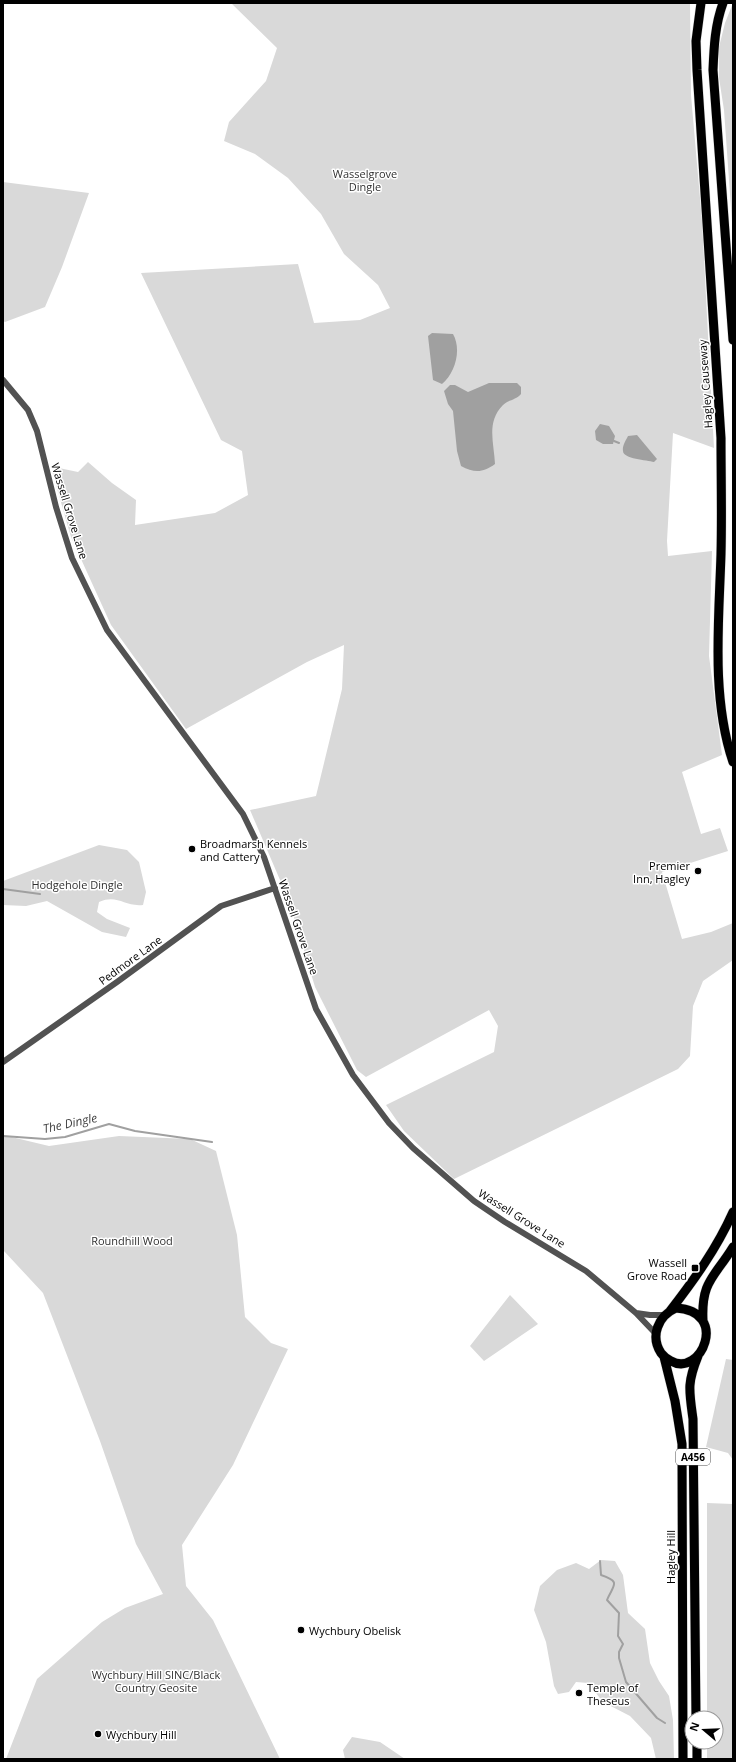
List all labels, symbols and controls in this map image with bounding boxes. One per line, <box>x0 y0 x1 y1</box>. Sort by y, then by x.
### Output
park label: Wasselgrove Dingle <box>333 166 397 194</box>
street label: Hagley Causeway <box>694 339 716 429</box>
street label: Wassell Grove Lane <box>48 461 92 561</box>
place label: Broadmarsh Kennels and Cattery <box>200 836 307 864</box>
marker: Broadmarsh Kennels and Cattery <box>187 844 197 854</box>
place label: Premier Inn, Hagley <box>633 858 690 886</box>
marker: Premier Inn, Hagley <box>693 866 703 876</box>
park label: Hodgehole Dingle <box>31 877 123 892</box>
street label: Wassell Grove Lane <box>276 877 322 977</box>
street label: Pedmore Lane <box>95 932 165 988</box>
water label: The Dingle <box>41 1109 99 1137</box>
street label: Wassell Grove Lane <box>476 1185 568 1251</box>
park label: Roundhill Wood <box>91 1233 173 1248</box>
place label: Wassell Grove Road <box>627 1255 687 1283</box>
marker: Wassell Grove Road <box>690 1263 700 1273</box>
road number: A456 <box>676 1449 710 1465</box>
street label: Hagley Hill <box>663 1530 678 1584</box>
place label: Wychbury Obelisk <box>309 1623 401 1638</box>
marker: Wychbury Obelisk <box>296 1625 306 1635</box>
park label: Wychbury Hill SINC/Black Country Geosite <box>92 1667 221 1695</box>
place label: Temple of Theseus <box>587 1680 640 1708</box>
marker: Temple of Theseus <box>574 1688 584 1698</box>
north arrow <box>684 1710 724 1750</box>
text: N <box>686 1720 703 1733</box>
place label: Wychbury Hill <box>106 1727 176 1742</box>
marker: Wychbury Hill <box>93 1729 103 1739</box>

